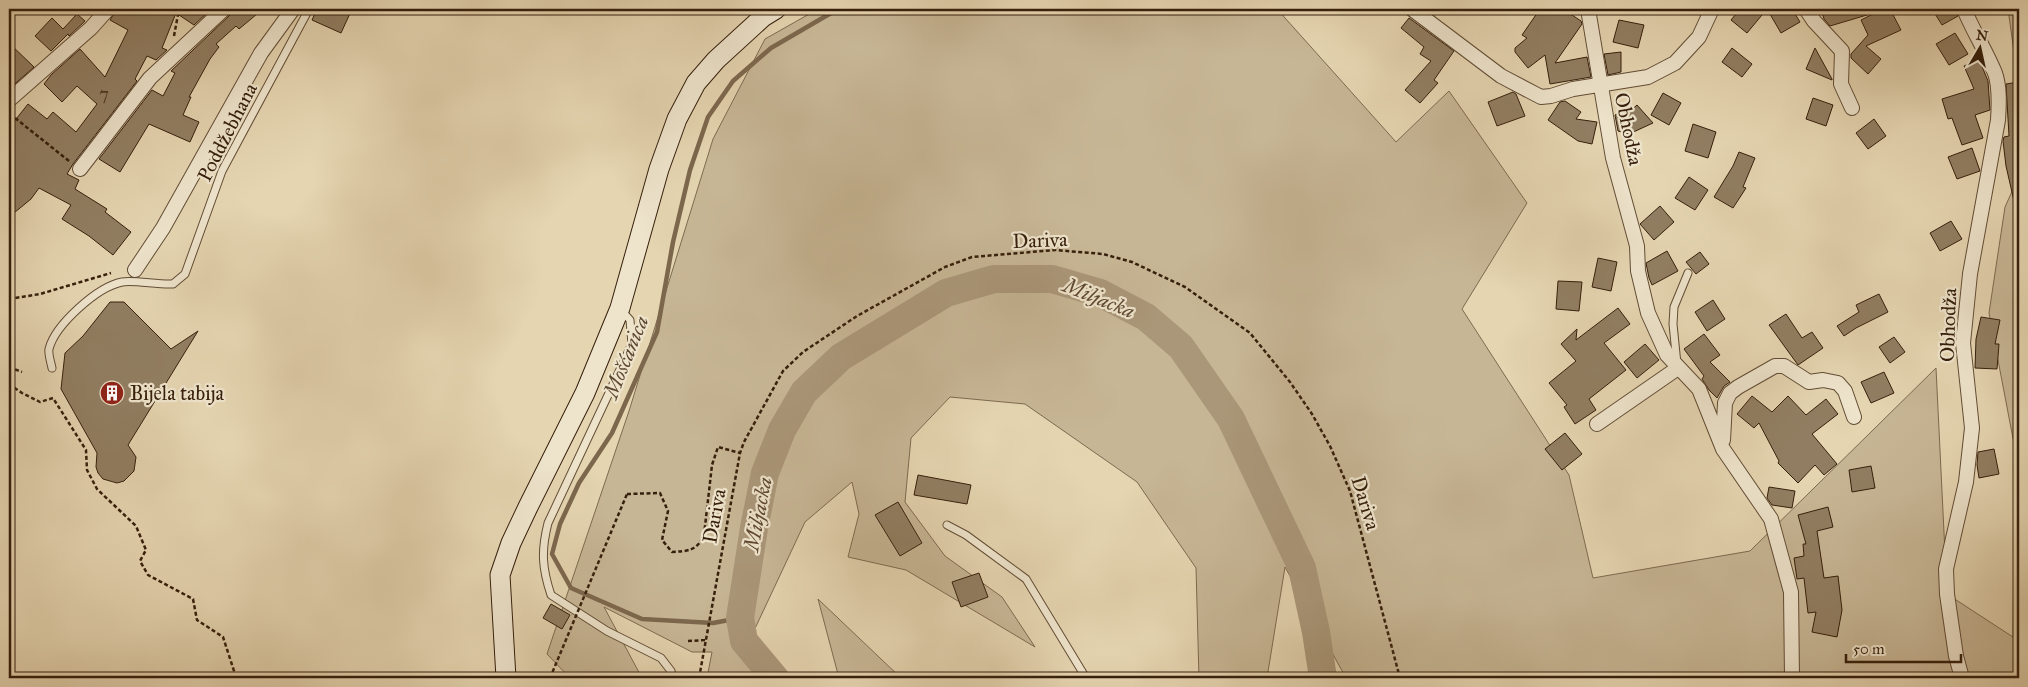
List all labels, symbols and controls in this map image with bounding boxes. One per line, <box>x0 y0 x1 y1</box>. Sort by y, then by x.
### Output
north arrow <box>1956 22 2006 72</box>
text: N <box>1975 26 1989 45</box>
street label: Poddžebhana <box>192 78 262 185</box>
house number: 7 <box>99 83 109 105</box>
street label: Obhodža <box>1610 90 1649 168</box>
street label: Dariva <box>1012 227 1068 253</box>
water label: Miljacka <box>1058 271 1139 324</box>
street label: Obhodža <box>1935 287 1961 362</box>
water label: Mošćanica <box>597 312 654 404</box>
building icon: Bijela tabija <box>99 380 125 406</box>
place label: Bijela tabija <box>130 381 225 405</box>
street label: Dariva <box>1346 473 1386 533</box>
water label: Miljacka <box>738 475 778 555</box>
street label: Dariva <box>697 486 731 545</box>
scale bar <box>1846 632 1960 664</box>
text: 50 m <box>1853 640 1885 658</box>

